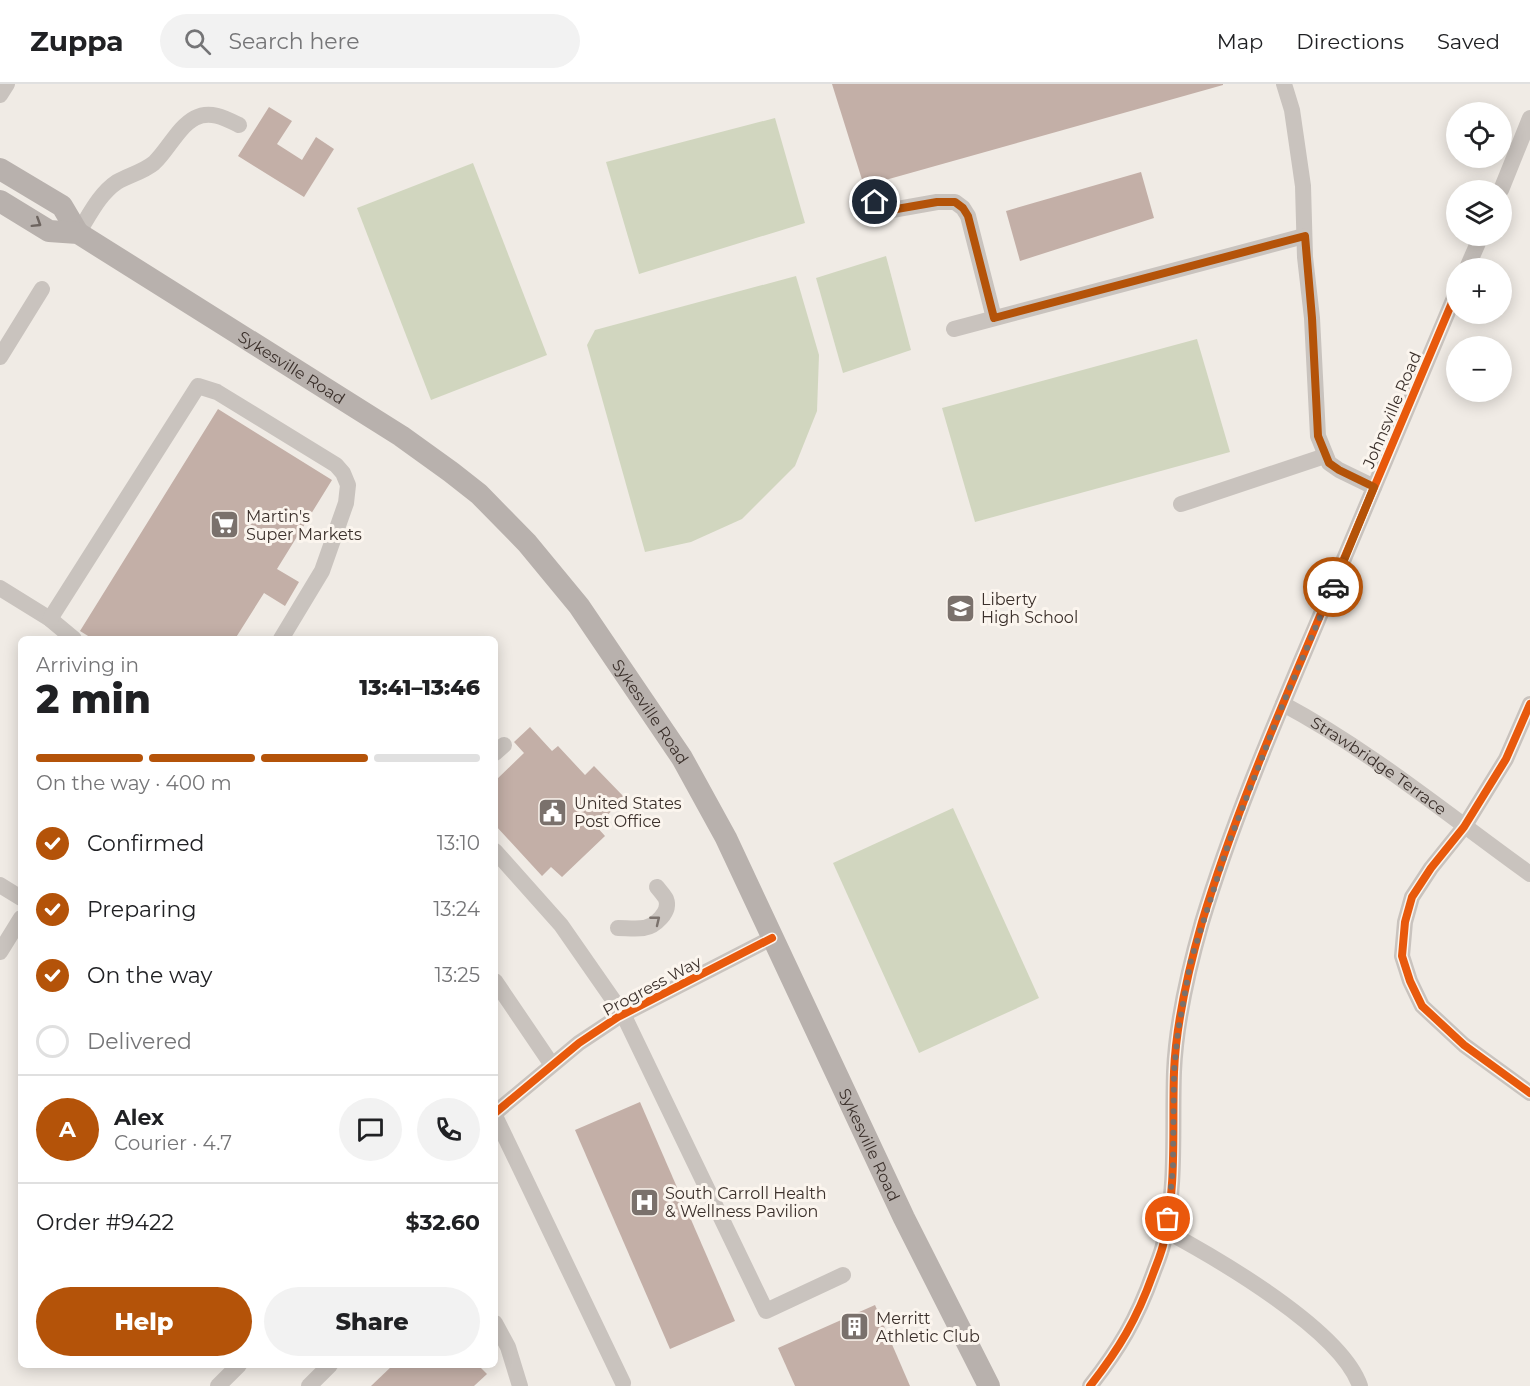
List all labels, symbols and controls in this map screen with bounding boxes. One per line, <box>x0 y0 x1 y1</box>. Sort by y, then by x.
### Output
search box <box>160 14 580 68</box>
text: Zuppa <box>30 24 124 58</box>
icon: search <box>181 25 214 58</box>
text: Search here <box>229 28 359 55</box>
text: Map <box>1217 29 1263 54</box>
text: Directions <box>1296 29 1404 54</box>
text: Saved <box>1437 29 1500 54</box>
map controls <box>1446 102 1512 402</box>
button: locate <box>1446 102 1512 168</box>
pin <box>849 176 900 227</box>
button: layers <box>1446 180 1512 246</box>
icon: home <box>858 185 891 218</box>
one-way arrow <box>31 216 41 228</box>
button: + <box>1446 258 1512 324</box>
street label: Sykesville Road <box>235 327 349 408</box>
button: − <box>1446 336 1512 402</box>
street label: Johnsville Road <box>1359 349 1425 472</box>
place label: Martin's Super Markets <box>246 507 362 544</box>
supermarket icon: Martin's Super Markets <box>209 509 241 541</box>
courier <box>1303 557 1363 617</box>
icon: car <box>1317 571 1350 604</box>
place label: Liberty High School <box>981 590 1078 627</box>
school or university icon: Liberty High School <box>944 592 976 624</box>
text: Arriving in <box>36 653 139 677</box>
street label: Sykesville Road <box>608 656 693 768</box>
text: 13:41–13:46 <box>359 674 480 701</box>
text: 2 min <box>36 675 151 723</box>
street label: Strawbridge Terrace <box>1307 712 1451 819</box>
text: On the way · 400 m <box>36 771 232 795</box>
place label: United States Post Office <box>574 794 682 831</box>
public building icon: United States Post Office <box>537 796 569 828</box>
icon: check <box>36 827 69 860</box>
text: Confirmed <box>87 830 204 857</box>
text: 13:10 <box>437 831 480 855</box>
icon: check <box>36 893 69 926</box>
text: Preparing <box>87 896 196 923</box>
text: 13:24 <box>433 897 480 921</box>
one-way arrow <box>649 916 660 927</box>
street label: Progress Way <box>600 952 705 1020</box>
icon: check <box>36 959 69 992</box>
text: On the way <box>87 962 212 989</box>
text: 13:25 <box>435 963 480 987</box>
text: Delivered <box>87 1028 192 1055</box>
street label: Sykesville Road <box>835 1085 904 1204</box>
button: chat <box>339 1098 402 1161</box>
button: phone <box>417 1098 480 1161</box>
text: Alex <box>114 1104 164 1131</box>
text: A <box>59 1116 76 1143</box>
text: Courier · 4.7 <box>114 1131 232 1155</box>
place label: South Carroll Health & Wellness Pavilion <box>665 1184 826 1221</box>
hospital icon: South Carroll Health & Wellness Pavilion <box>628 1186 660 1218</box>
pin <box>1142 1193 1193 1244</box>
icon: bag <box>1151 1202 1184 1235</box>
text: Order #9422 <box>36 1209 174 1236</box>
text: $32.60 <box>406 1209 480 1236</box>
button: Help <box>36 1287 252 1356</box>
button: Share <box>264 1287 480 1356</box>
place label: Merritt Athletic Club <box>876 1309 980 1346</box>
building icon: Merritt Athletic Club <box>839 1311 871 1343</box>

